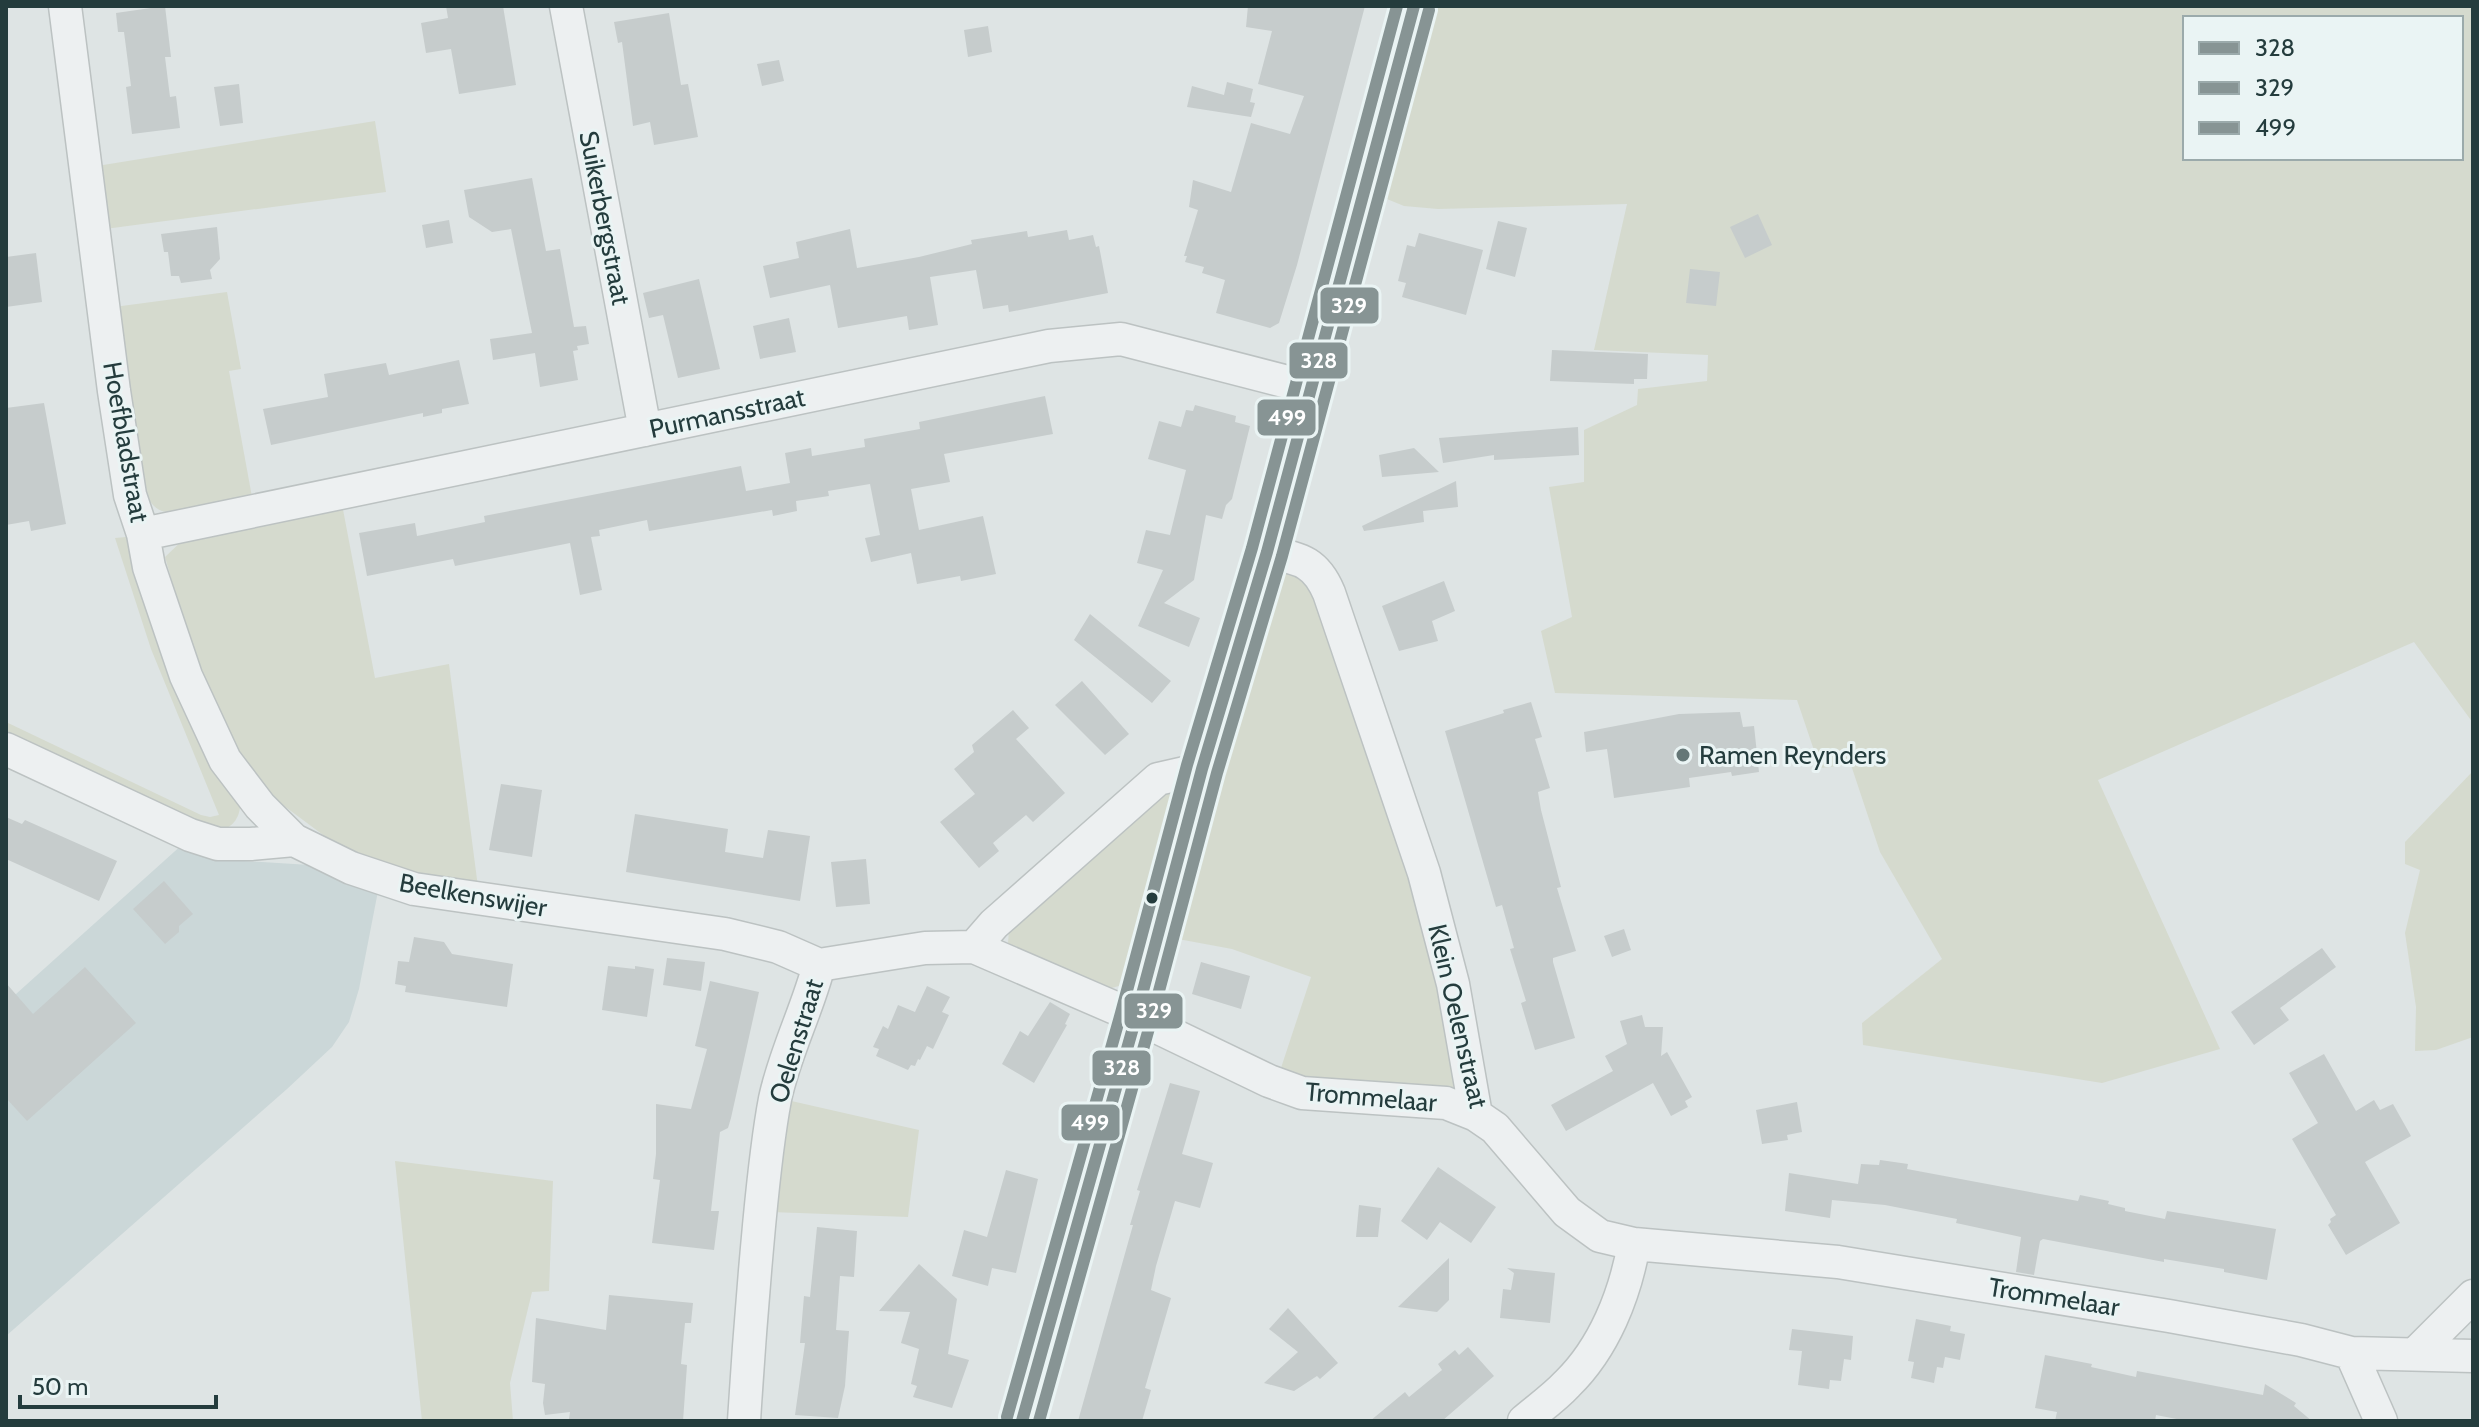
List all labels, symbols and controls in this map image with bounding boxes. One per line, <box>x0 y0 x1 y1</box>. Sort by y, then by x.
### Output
legend <box>2183 16 2463 160</box>
text: 328 <box>2255 33 2295 62</box>
text: 329 <box>2255 73 2294 102</box>
text: 499 <box>2255 113 2296 142</box>
street label: Suikerbergstraat <box>572 128 638 308</box>
line badge: 329 <box>1319 286 1380 325</box>
text: 329 <box>1331 292 1367 319</box>
line badge: 328 <box>1288 341 1349 380</box>
text: 328 <box>1301 347 1337 374</box>
street label: Hoefbladstraat <box>96 359 156 525</box>
street label: Purmansstraat <box>646 381 808 445</box>
line badge: 499 <box>1256 398 1317 437</box>
text: 499 <box>1268 404 1306 431</box>
place label: Ramen Reynders <box>1699 739 1887 771</box>
marker: Ramen Reynders <box>1674 746 1692 764</box>
street label: Beelkenswijer <box>397 866 550 924</box>
unlabelled marker <box>1144 890 1160 906</box>
street label: Klein Oelenstraat <box>1421 921 1495 1111</box>
street label: Oelenstraat <box>762 975 830 1107</box>
line badge: 329 <box>1123 992 1184 1030</box>
text: 329 <box>1136 997 1172 1024</box>
line badge: 328 <box>1091 1049 1152 1087</box>
text: 328 <box>1104 1054 1140 1081</box>
street label: Trommelaar <box>1304 1075 1439 1119</box>
line badge: 499 <box>1060 1103 1121 1142</box>
text: 499 <box>1071 1109 1109 1136</box>
street label: Trommelaar <box>1986 1271 2122 1323</box>
scale bar <box>20 1359 216 1409</box>
text: 50 m <box>32 1372 88 1401</box>

